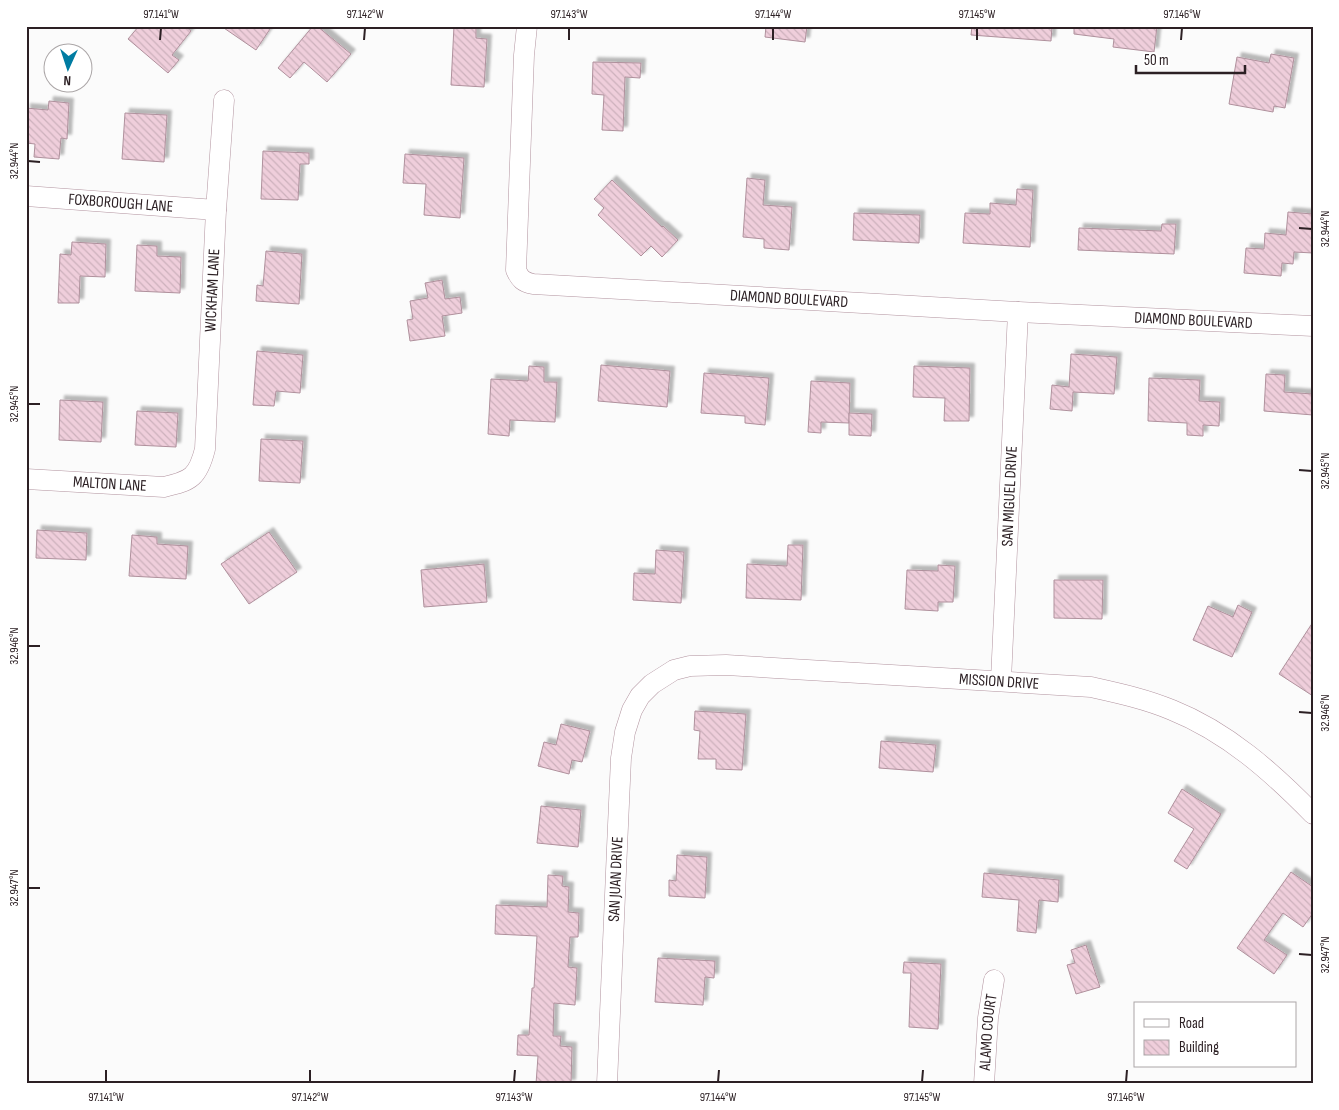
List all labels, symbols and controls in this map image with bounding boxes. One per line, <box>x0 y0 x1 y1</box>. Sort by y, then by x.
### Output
text: 97.141°W <box>143 7 179 22</box>
text: 97.142°W <box>346 7 384 22</box>
text: 97.143°W <box>550 7 588 22</box>
text: 97.144°W <box>755 7 792 22</box>
text: 97.145°W <box>959 7 996 22</box>
text: 97.146°W <box>1163 7 1201 22</box>
north arrow <box>42 42 92 92</box>
scale bar <box>1136 42 1245 74</box>
text: 50 m <box>1144 51 1169 70</box>
text: N <box>63 72 72 89</box>
text: 32.944°N <box>7 143 22 179</box>
street label: FOXBOROUGH LANE <box>68 190 174 216</box>
text: 32.944°N <box>1318 211 1333 247</box>
street label: WICKHAM LANE <box>201 248 224 332</box>
street label: DIAMOND BOULEVARD <box>729 286 849 312</box>
street label: DIAMOND BOULEVARD <box>1134 308 1253 333</box>
text: 32.945°N <box>7 386 22 422</box>
street label: SAN MIGUEL DRIVE <box>998 446 1021 547</box>
text: 32.945°N <box>1318 453 1333 489</box>
street label: MALTON LANE <box>72 472 147 495</box>
text: 32.946°N <box>7 627 22 665</box>
street label: MISSION DRIVE <box>958 670 1040 693</box>
text: 32.946°N <box>1318 694 1333 732</box>
street label: SAN JUAN DRIVE <box>604 836 627 922</box>
text: 32.947°N <box>7 869 22 907</box>
text: 32.947°N <box>1318 936 1333 974</box>
street label: ALAMO COURT <box>975 992 1001 1072</box>
legend <box>1134 1002 1296 1068</box>
text: Road <box>1179 1014 1204 1033</box>
text: Building <box>1179 1038 1219 1057</box>
text: 97.141°W <box>88 1090 124 1105</box>
text: 97.142°W <box>291 1090 329 1105</box>
text: 97.143°W <box>495 1090 533 1105</box>
text: 97.144°W <box>700 1090 737 1105</box>
text: 97.145°W <box>904 1090 941 1105</box>
text: 97.146°W <box>1107 1090 1145 1105</box>

